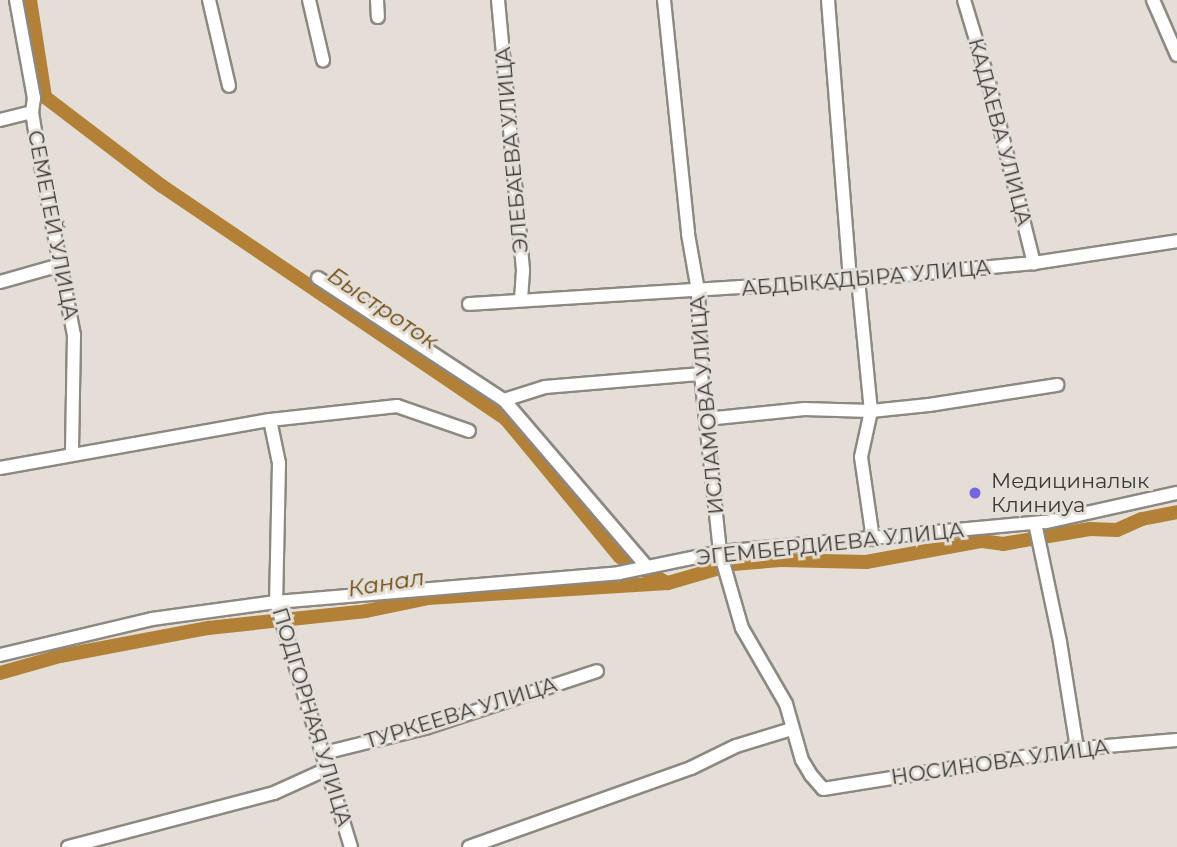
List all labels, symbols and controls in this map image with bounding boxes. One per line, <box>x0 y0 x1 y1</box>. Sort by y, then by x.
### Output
street label: КАДАЕВА УЛИЦА <box>963 35 1037 229</box>
street label: ЭЛЕБАЕВА УЛИЦА <box>490 46 534 254</box>
street label: СЕМЕТЕЙ УЛИЦА <box>22 128 84 322</box>
street label: АБДЫКАДЫРА УЛИЦА <box>740 255 992 301</box>
water label: Быстроток <box>323 261 443 355</box>
street label: ИСЛАМОВА УЛИЦА <box>685 295 729 515</box>
place label: Медициналык Клиниуа <box>991 468 1149 518</box>
marker: Медициналык Клиниуа <box>965 483 985 503</box>
street label: ЭГЕМБЕРДИЕВА УЛИЦА <box>695 517 965 571</box>
water label: Канал <box>346 563 426 603</box>
street label: ПОДГОРНАЯ УЛИЦА <box>267 604 357 830</box>
street label: ТУРКЕЕВА УЛИЦА <box>362 672 560 754</box>
street label: НОСИНОВА УЛИЦА <box>889 734 1111 790</box>

